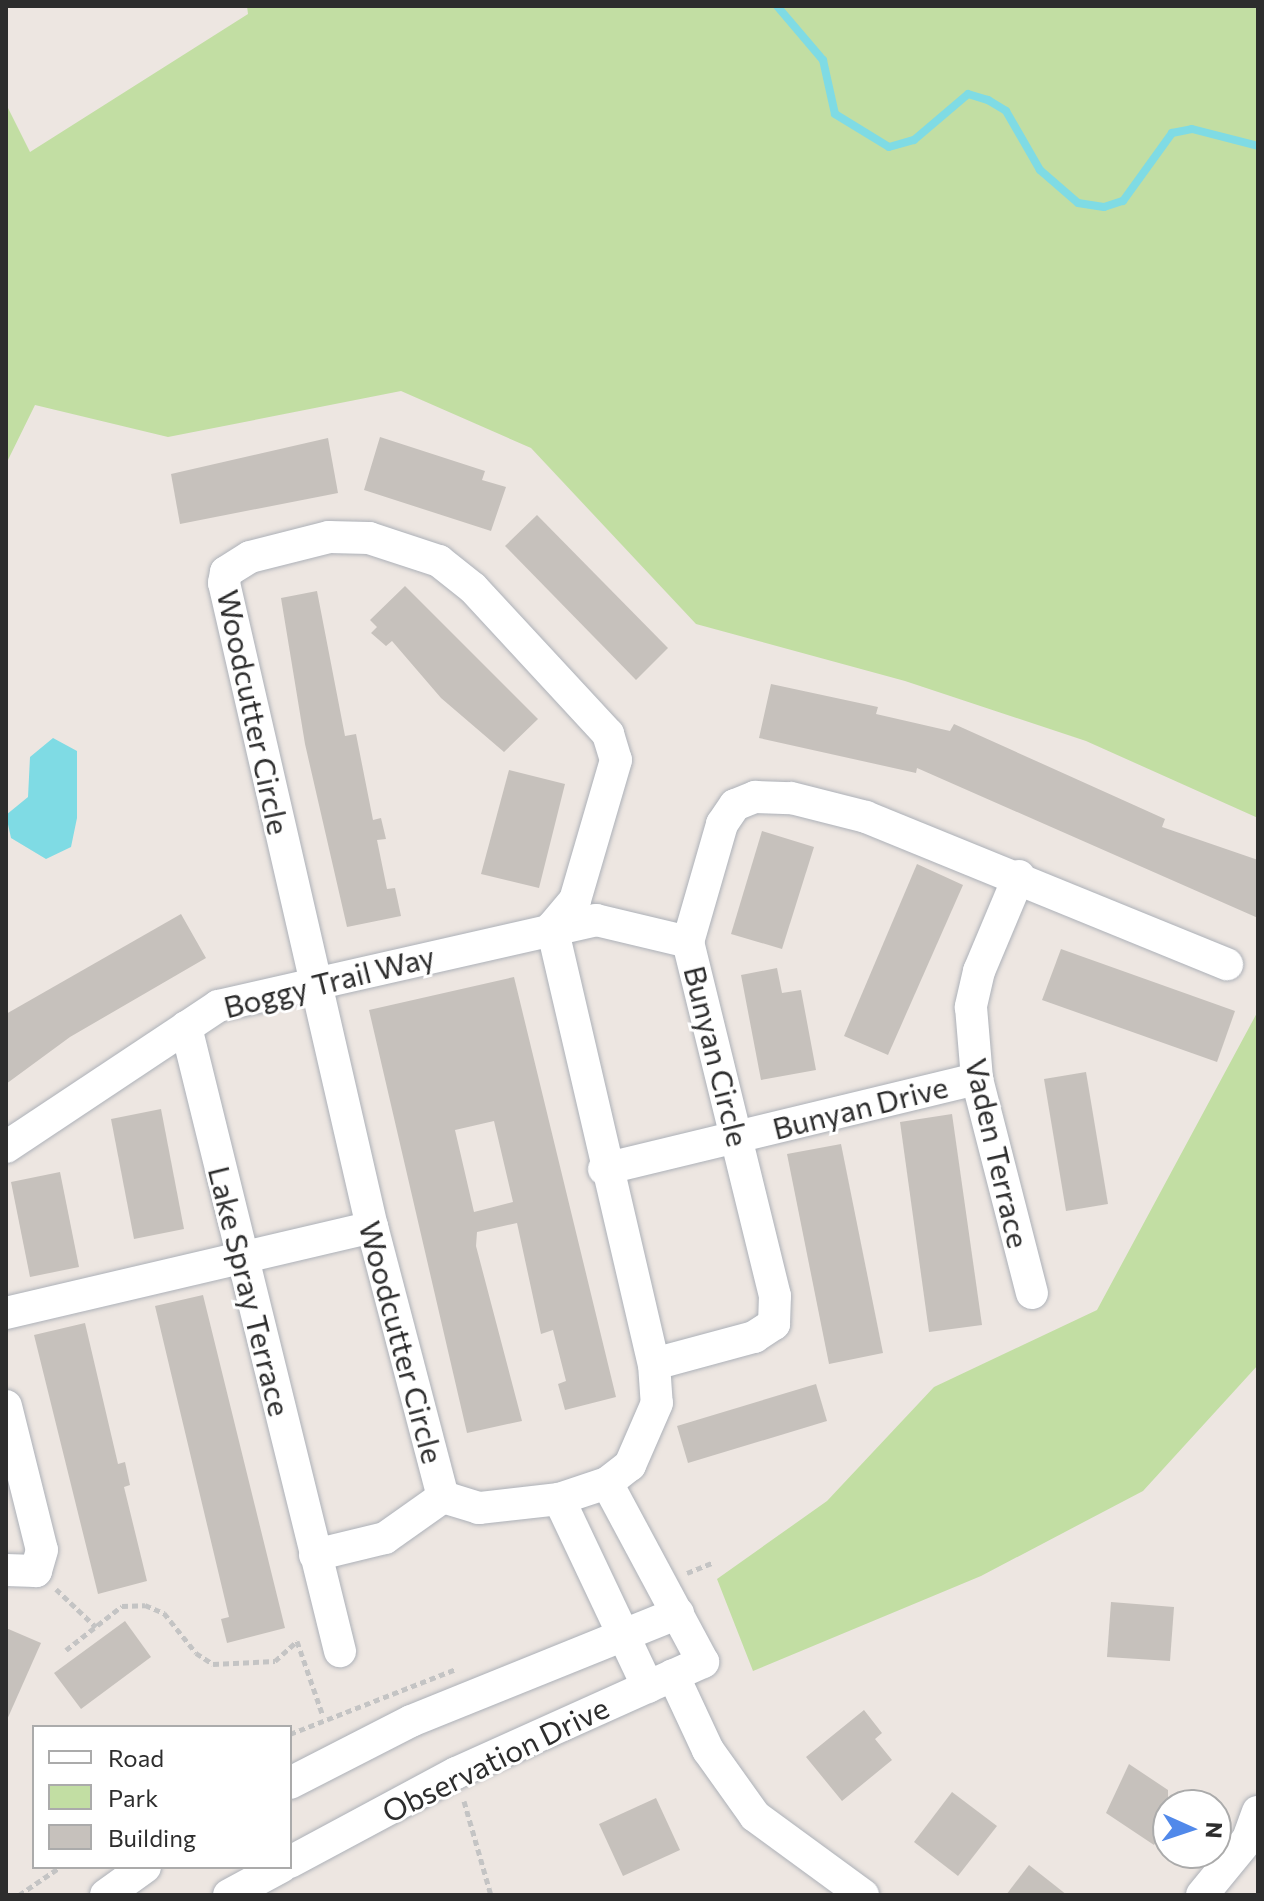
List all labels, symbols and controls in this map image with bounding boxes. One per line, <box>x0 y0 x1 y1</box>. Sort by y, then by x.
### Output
street label: Woodcutter Circle <box>210 586 298 838</box>
street label: Boggy Trail Way <box>220 937 438 1025</box>
street label: Bunyan Circle <box>677 962 757 1150</box>
street label: Vaden Terrace <box>959 1055 1037 1251</box>
street label: Bunyan Drive <box>769 1068 951 1146</box>
street label: Lake Spray Terrace <box>202 1162 298 1420</box>
street label: Woodcutter Circle <box>352 1217 452 1467</box>
street label: Observation Drive <box>376 1689 614 1829</box>
legend <box>32 1725 292 1869</box>
text: Road <box>108 1743 164 1772</box>
text: Park <box>108 1783 158 1812</box>
north arrow <box>1152 1789 1232 1869</box>
text: N <box>1201 1821 1228 1839</box>
text: Building <box>108 1823 196 1852</box>

